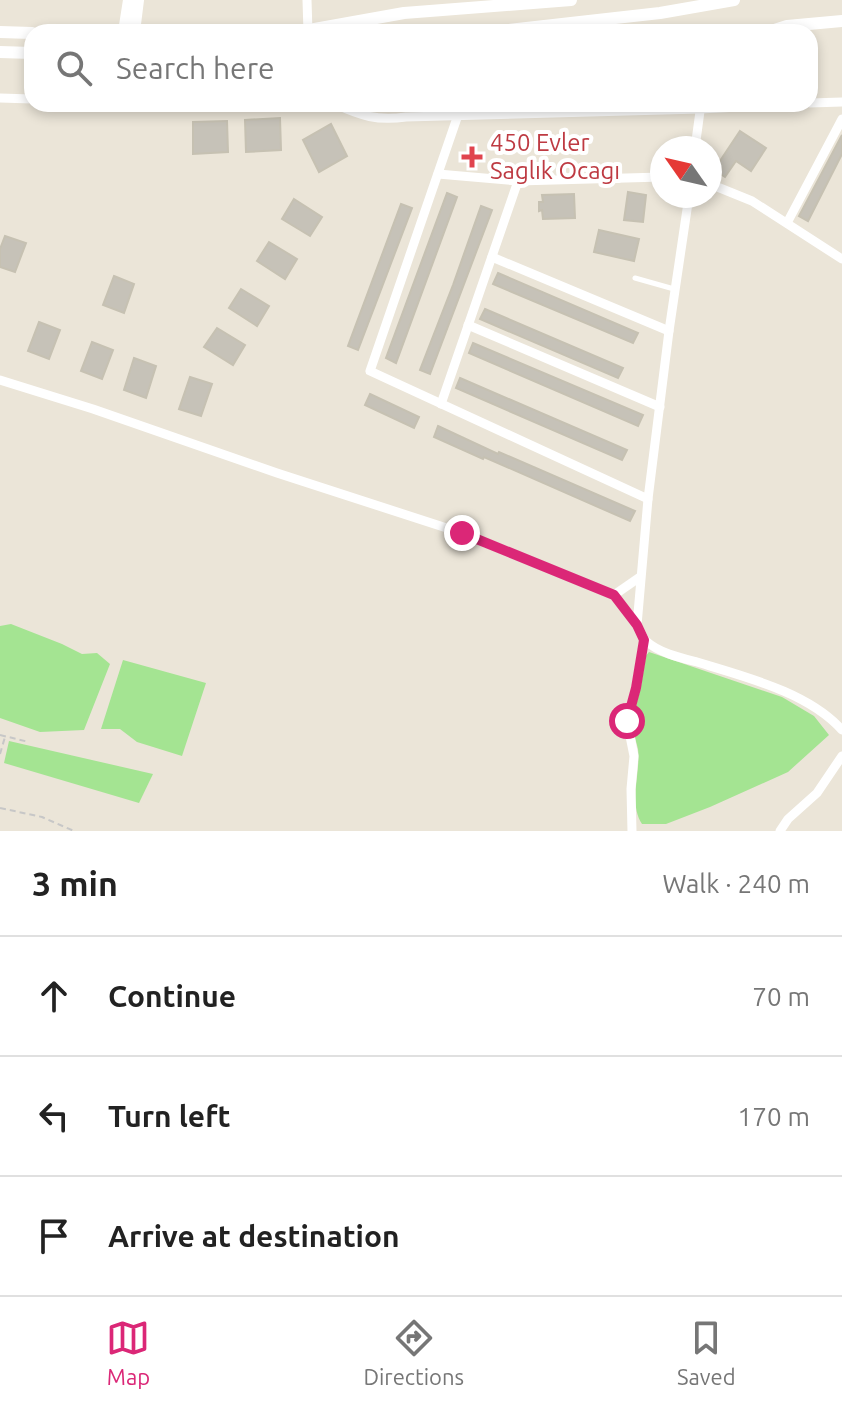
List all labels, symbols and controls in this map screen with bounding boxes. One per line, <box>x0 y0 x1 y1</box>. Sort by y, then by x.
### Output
search box <box>24 24 818 112</box>
icon: search <box>52 46 96 90</box>
text: Search here <box>116 51 275 85</box>
place label: 450 Evler Saglık Ocagı <box>490 129 620 184</box>
north arrow <box>650 136 722 208</box>
marker: 450 Evler Saglık Ocagı <box>461 146 483 168</box>
route end <box>444 515 480 551</box>
route start <box>609 703 645 739</box>
text: 3 min <box>32 864 118 902</box>
text: Walk · 240 m <box>662 869 810 898</box>
icon: ahead <box>32 974 76 1018</box>
text: Continue <box>108 979 236 1013</box>
text: 70 m <box>752 982 810 1011</box>
icon: left <box>32 1094 76 1138</box>
text: Turn left <box>108 1099 230 1133</box>
text: 170 m <box>738 1102 810 1131</box>
icon: arrive <box>32 1214 76 1258</box>
text: Arrive at destination <box>108 1219 400 1253</box>
tab: Map <box>106 1316 150 1389</box>
tab: Directions <box>363 1316 464 1389</box>
tab: Saved <box>677 1316 736 1389</box>

